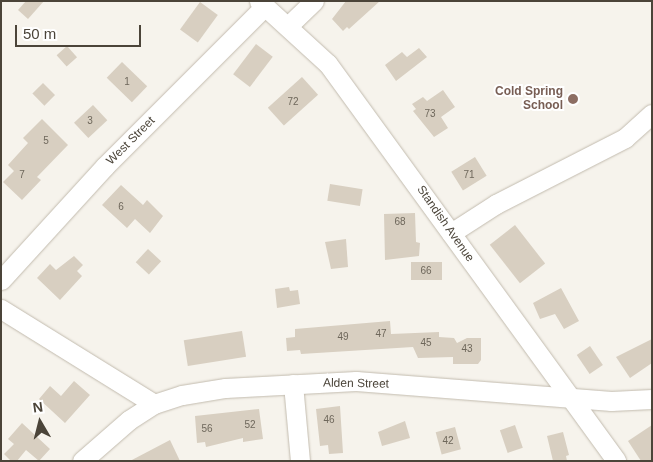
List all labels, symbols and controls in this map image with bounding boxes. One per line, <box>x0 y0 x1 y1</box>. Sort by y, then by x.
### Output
scale bar <box>18 15 144 47</box>
text: 50 m <box>23 25 56 42</box>
house number: 1 <box>124 76 130 88</box>
place label: Cold Spring School <box>495 85 563 113</box>
marker: Cold Spring School <box>567 93 579 105</box>
house number: 72 <box>287 96 299 108</box>
house number: 73 <box>424 108 436 120</box>
street label: West Street <box>104 114 158 168</box>
house number: 3 <box>87 115 93 127</box>
house number: 5 <box>43 135 49 147</box>
house number: 7 <box>19 169 25 181</box>
house number: 71 <box>463 169 475 181</box>
street label: Standish Avenue <box>413 183 477 265</box>
house number: 6 <box>118 201 124 213</box>
house number: 68 <box>394 216 406 228</box>
house number: 66 <box>420 265 432 277</box>
house number: 47 <box>375 328 387 340</box>
house number: 49 <box>337 331 349 343</box>
house number: 45 <box>420 337 432 349</box>
house number: 43 <box>461 343 473 355</box>
street label: Alden Street <box>323 376 389 392</box>
north arrow <box>15 397 65 447</box>
text: N <box>32 399 44 416</box>
house number: 46 <box>323 414 335 426</box>
house number: 52 <box>244 419 256 431</box>
house number: 56 <box>201 423 213 435</box>
house number: 42 <box>442 435 454 447</box>

